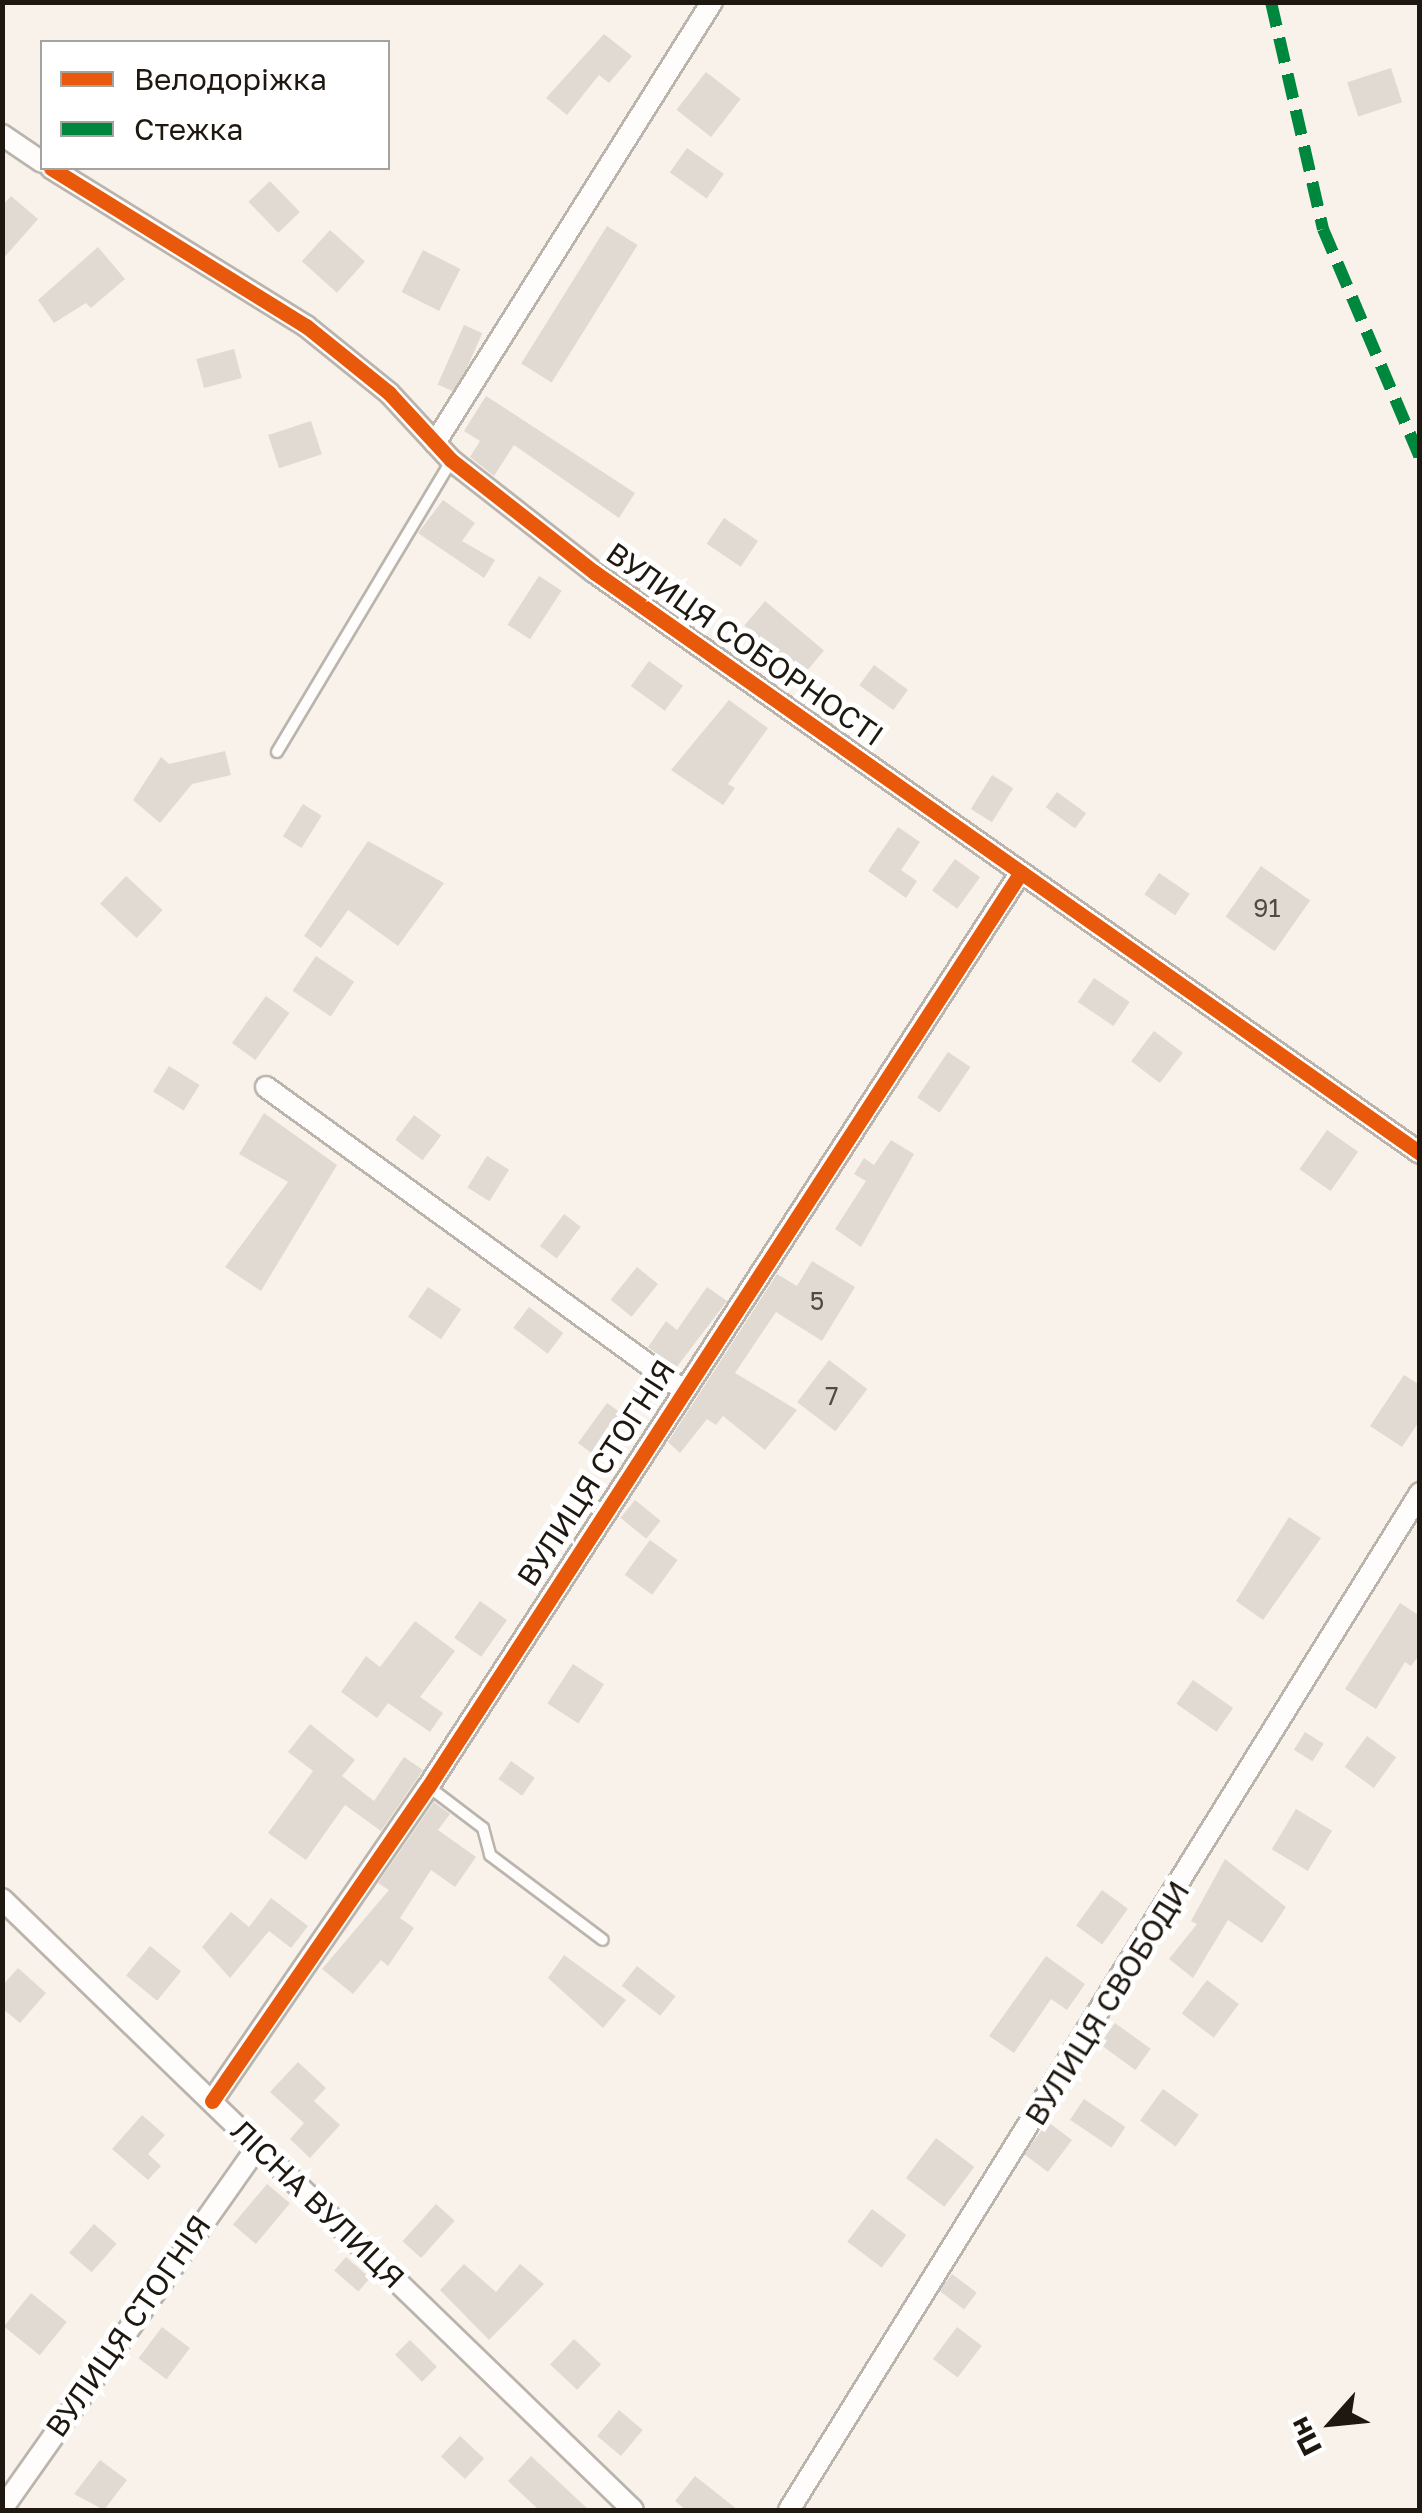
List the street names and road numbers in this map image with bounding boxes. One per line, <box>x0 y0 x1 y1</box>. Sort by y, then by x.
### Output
street label: ВУЛИЦЯ СОБОРНОСТІ <box>600 535 890 753</box>
street label: ВУЛИЦЯ СТОГНІЯ <box>509 1353 683 1593</box>
street label: ВУЛИЦЯ СВОБОДИ <box>1017 1874 1197 2132</box>
street label: ЛІСНА ВУЛИЦЯ <box>224 2112 412 2296</box>
street label: ВУЛИЦЯ СТОГНІЯ <box>38 2208 218 2444</box>

